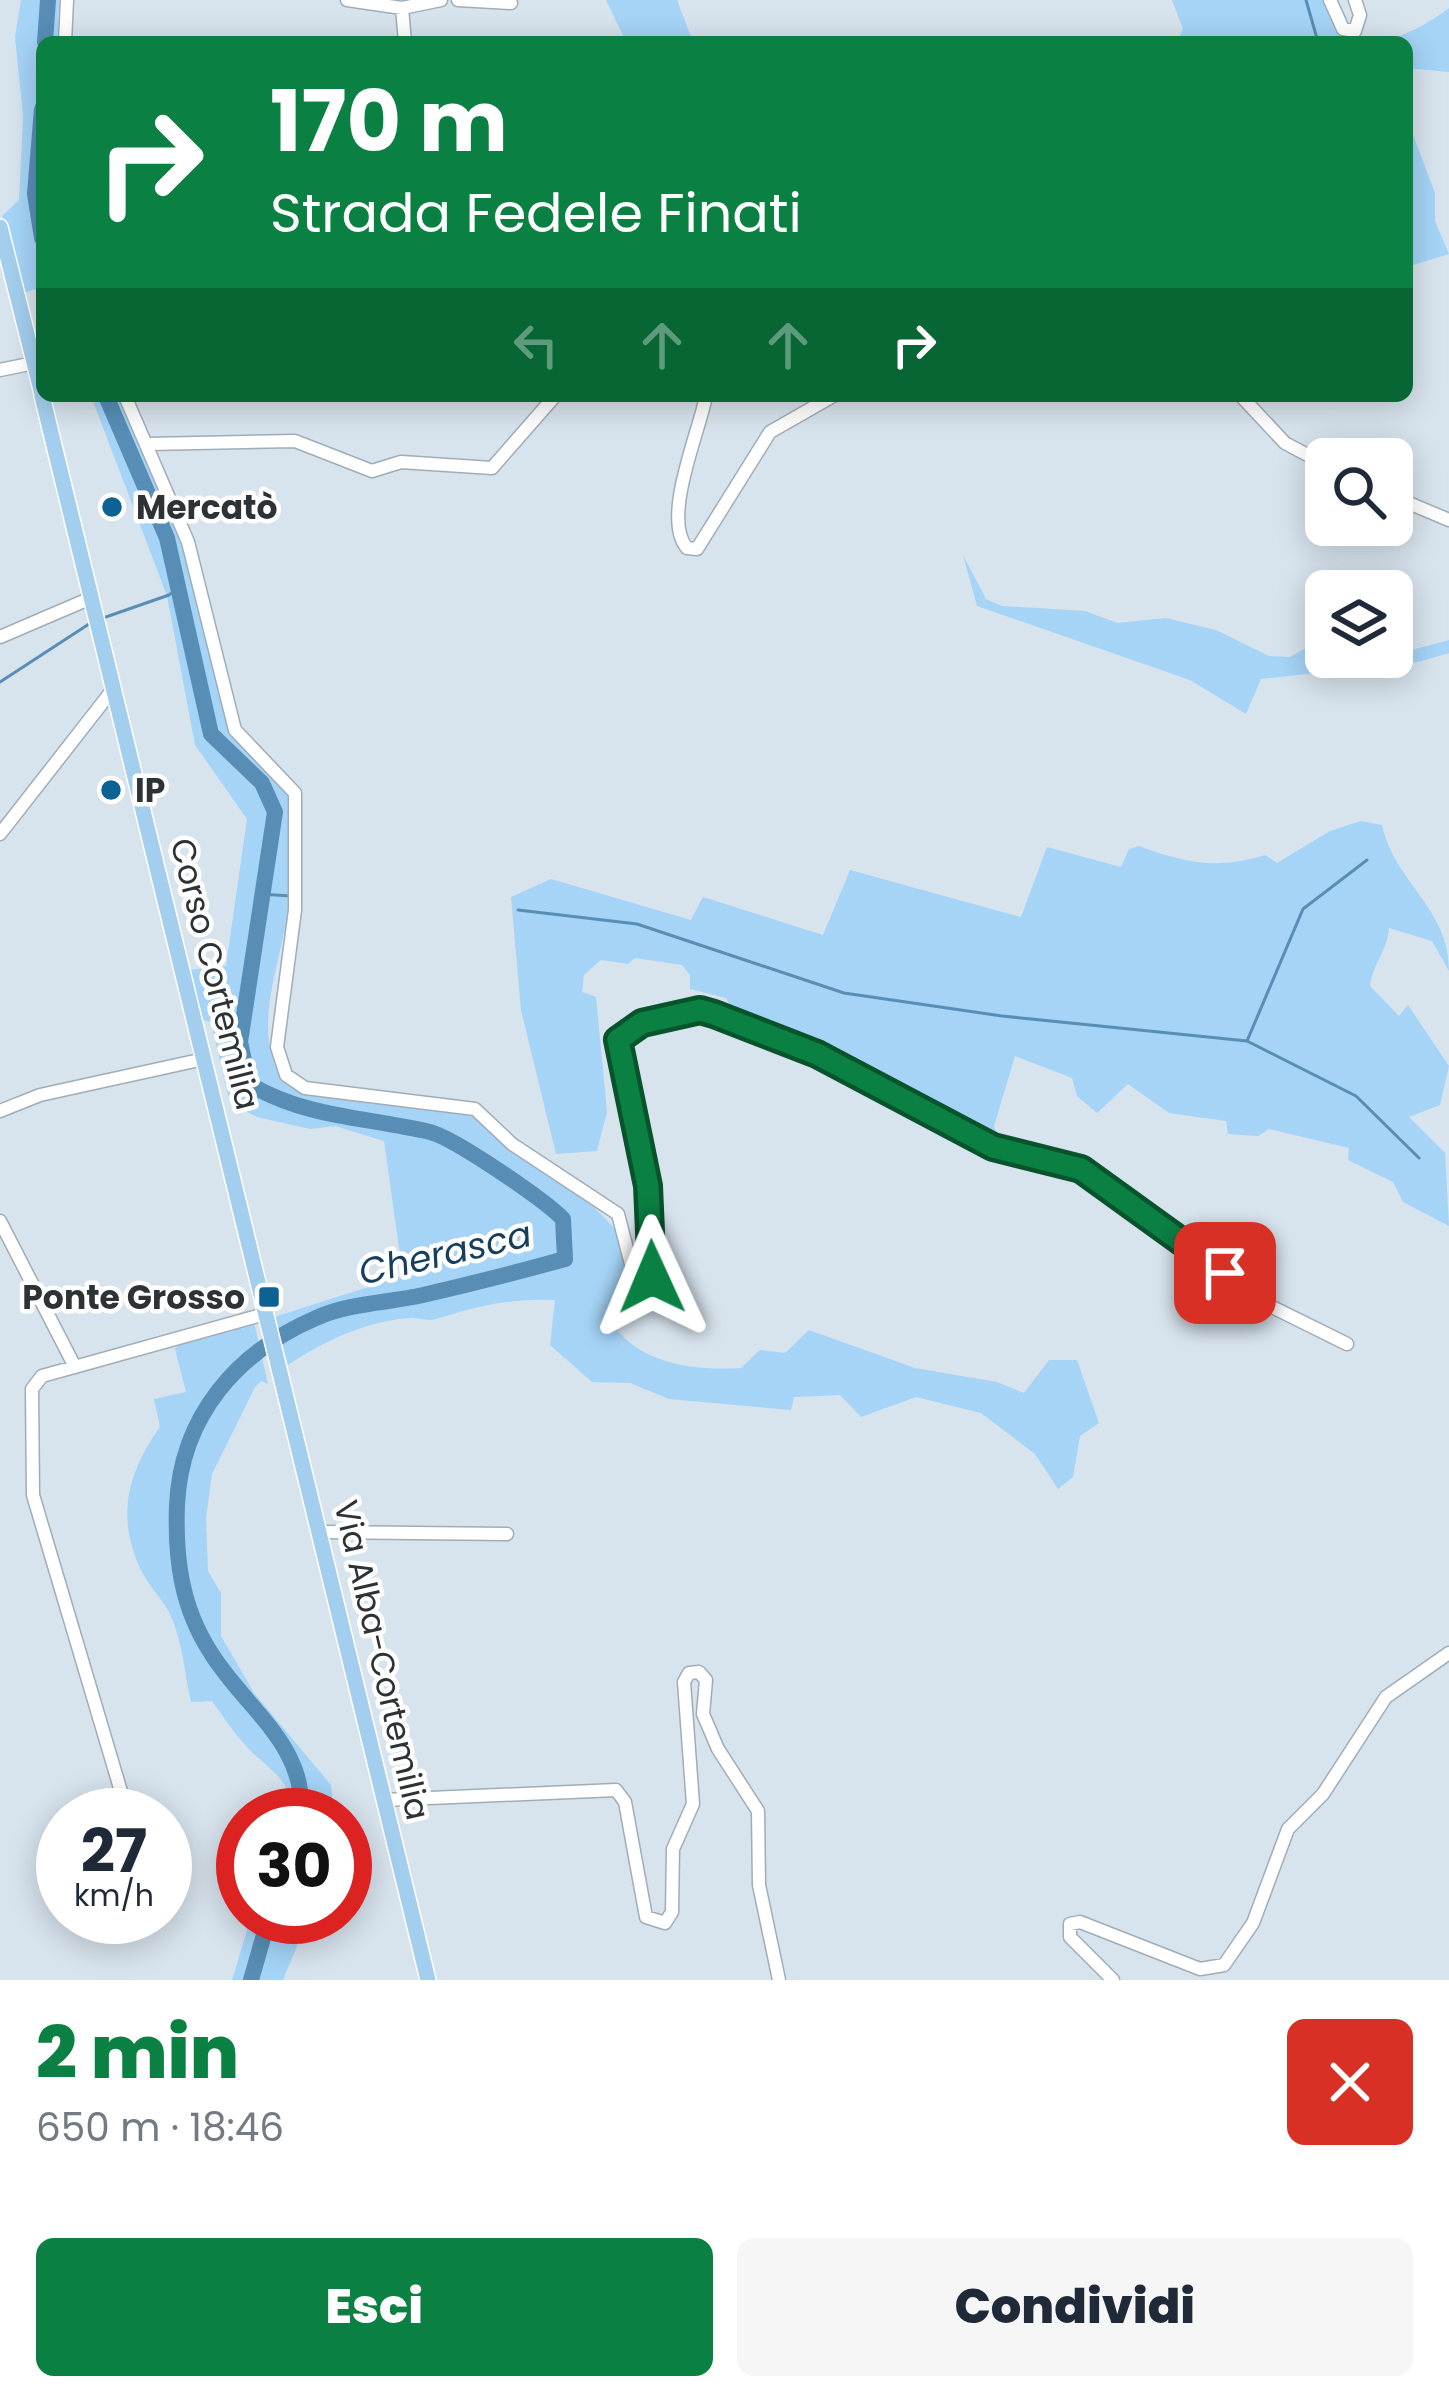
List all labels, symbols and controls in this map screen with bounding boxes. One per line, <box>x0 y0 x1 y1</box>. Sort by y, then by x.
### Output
text: 170 m <box>270 63 508 180</box>
icon: right <box>72 84 228 240</box>
text: Strada Fedele Finati <box>270 175 802 251</box>
icon: left <box>503 312 569 378</box>
icon: ahead <box>629 312 695 378</box>
icon: ahead <box>755 312 821 378</box>
icon: right <box>881 312 947 378</box>
map controls <box>1305 438 1413 678</box>
button: search <box>1305 438 1413 546</box>
place label: Mercatò <box>136 484 278 531</box>
marker: Mercatò <box>99 494 125 520</box>
button: layers <box>1305 570 1413 678</box>
place label: IP <box>135 767 165 814</box>
marker: IP <box>98 777 124 803</box>
street label: Corso Cortemilia <box>159 833 271 1115</box>
water label: Cherasca <box>354 1208 536 1298</box>
position arrow <box>589 1214 715 1340</box>
pin <box>1174 1222 1276 1324</box>
icon: arrive <box>1192 1240 1258 1306</box>
place label: Ponte Grosso <box>22 1274 245 1321</box>
marker: Ponte Grosso <box>256 1284 282 1310</box>
street label: Via Alba-Cortemilia <box>322 1496 442 1824</box>
speed limit sign: 30 <box>216 1788 372 1944</box>
text: 27 <box>81 1809 147 1893</box>
text: km/h <box>74 1874 154 1917</box>
text: 2 min <box>36 2002 239 2103</box>
button: close <box>1287 2019 1413 2145</box>
text: 650 m · 18:46 <box>36 2100 284 2155</box>
button: Esci <box>36 2238 713 2376</box>
button: Condividi <box>737 2238 1413 2376</box>

